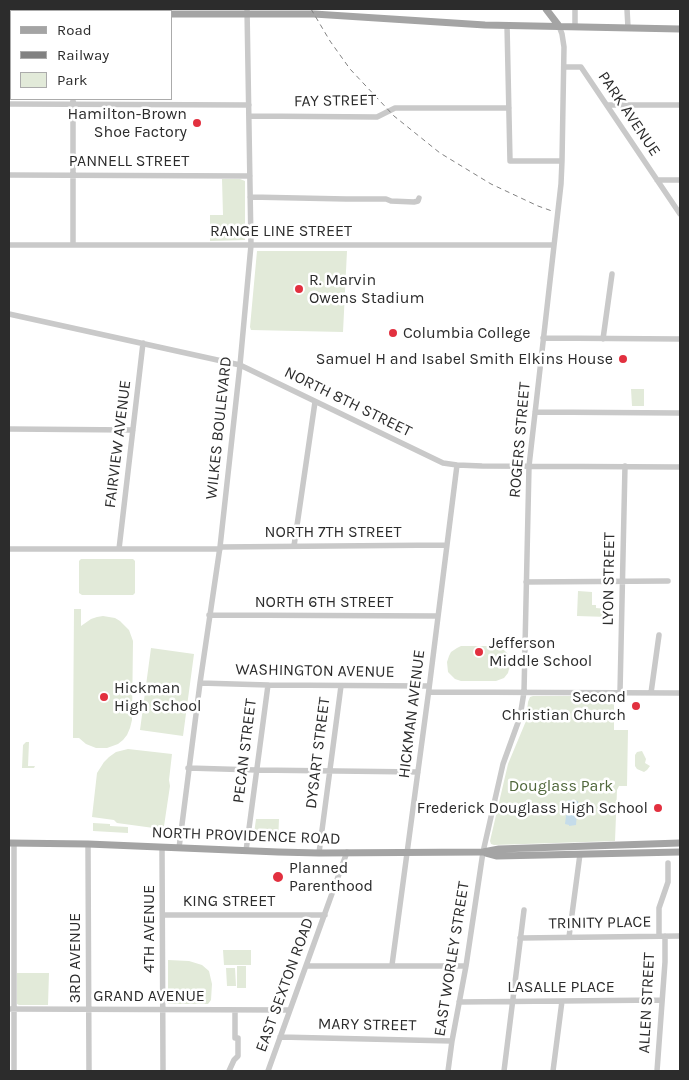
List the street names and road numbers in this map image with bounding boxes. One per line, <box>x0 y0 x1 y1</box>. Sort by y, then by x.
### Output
street label: PARK AVENUE <box>594 68 664 160</box>
street label: FAY STREET <box>294 91 376 111</box>
street label: PANNELL STREET <box>69 151 189 171</box>
street label: RANGE LINE STREET <box>210 221 352 241</box>
street label: WILKES BOULEVARD <box>202 356 236 500</box>
street label: NORTH 8TH STREET <box>281 363 415 441</box>
street label: FAIRVIEW AVENUE <box>101 379 135 509</box>
street label: ROGERS STREET <box>505 381 535 499</box>
street label: NORTH 7TH STREET <box>264 522 402 542</box>
street label: LYON STREET <box>599 532 619 626</box>
street label: NORTH 6TH STREET <box>255 592 393 612</box>
street label: HICKMAN AVENUE <box>395 649 429 779</box>
street label: WASHINGTON AVENUE <box>235 660 395 682</box>
street label: DYSART STREET <box>302 696 334 810</box>
street label: PECAN STREET <box>229 698 261 804</box>
street label: NORTH PROVIDENCE ROAD <box>151 823 341 849</box>
street label: EAST WORLEY STREET <box>430 880 474 1038</box>
street label: 4TH AVENUE <box>139 885 159 973</box>
street label: KING STREET <box>183 891 275 911</box>
street label: 3RD AVENUE <box>65 913 85 1003</box>
street label: TRINITY PLACE <box>549 913 651 933</box>
street label: EAST SEXTON ROAD <box>252 915 318 1055</box>
street label: ALLEN STREET <box>635 952 659 1054</box>
street label: LASALLE PLACE <box>507 977 615 997</box>
street label: GRAND AVENUE <box>93 986 205 1006</box>
street label: MARY STREET <box>318 1015 416 1035</box>

